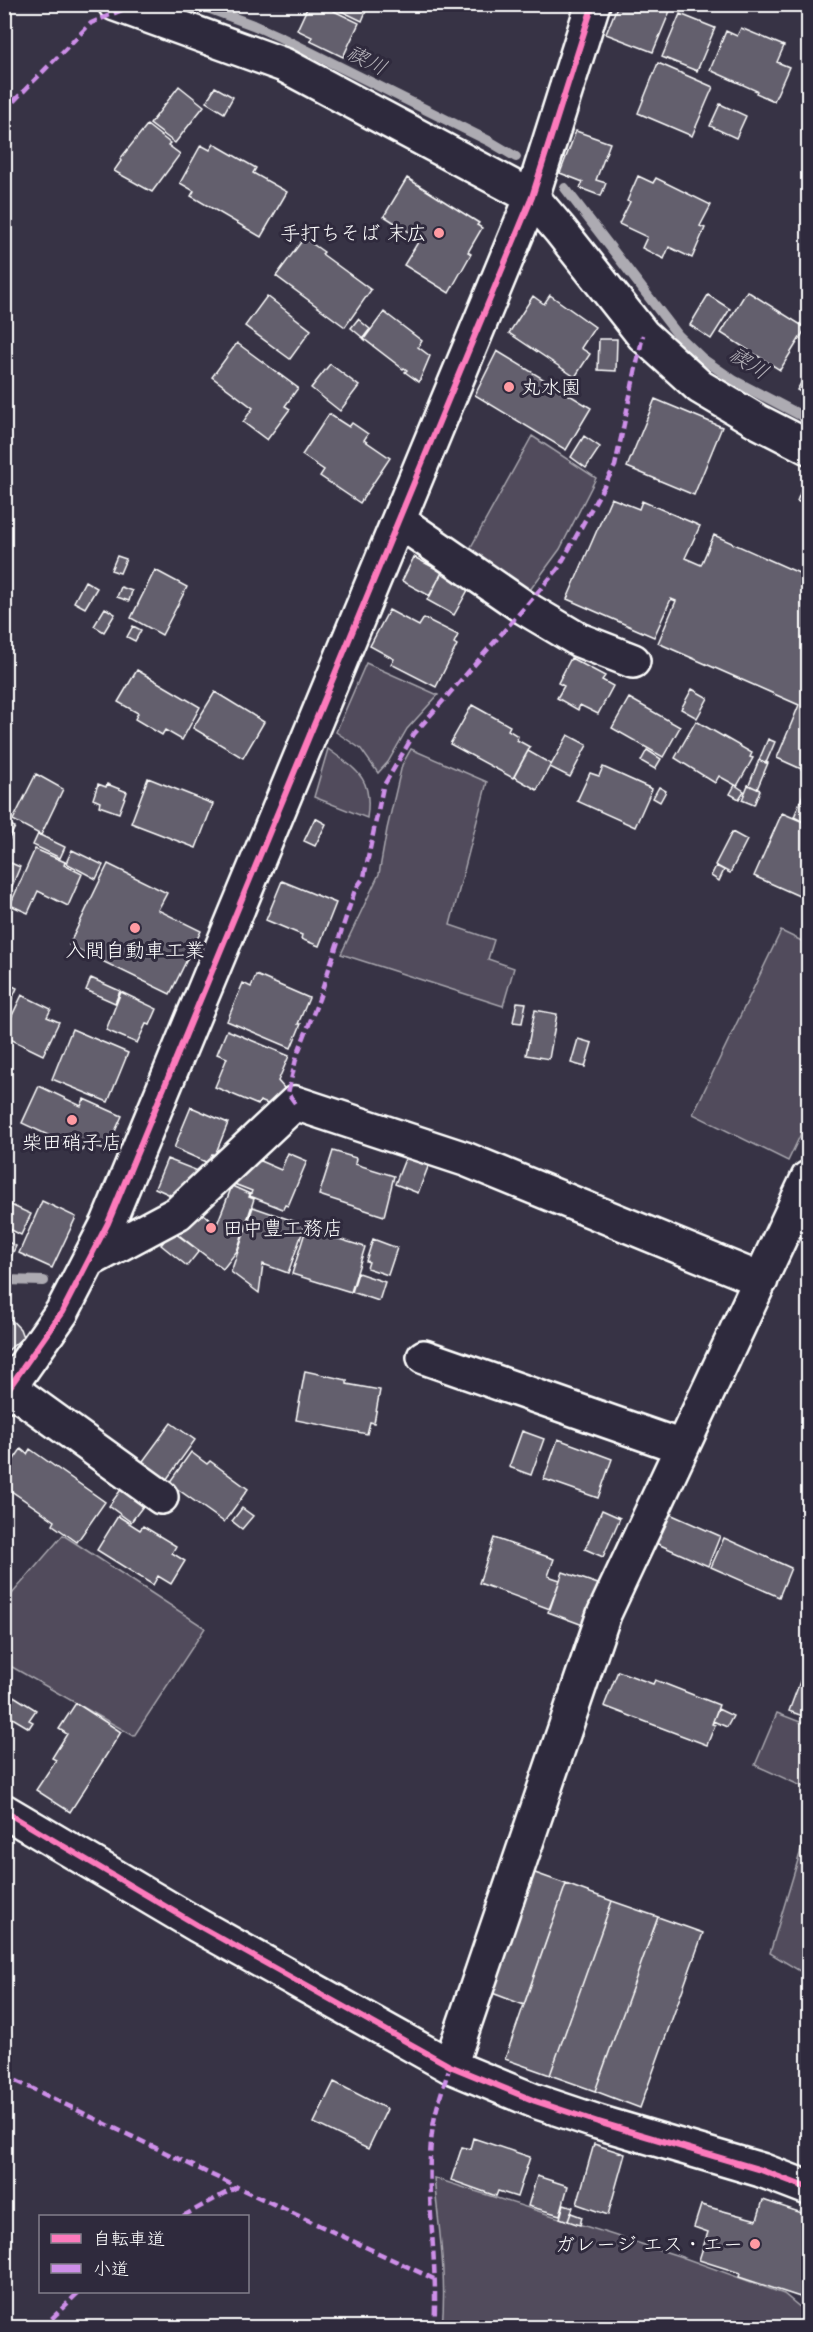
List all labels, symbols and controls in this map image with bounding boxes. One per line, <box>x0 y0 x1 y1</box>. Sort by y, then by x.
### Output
water label: 禊川 <box>343 40 391 80</box>
place label: 手打ちそば 末広 <box>280 222 427 245</box>
marker: 手打ちそば 末広 <box>432 226 446 240</box>
water label: 禊川 <box>725 341 773 385</box>
place label: 丸水園 <box>521 376 581 399</box>
marker: 丸水園 <box>502 380 516 394</box>
marker: 入間自動車工業 <box>128 921 142 935</box>
place label: 入間自動車工業 <box>65 939 205 962</box>
marker: 柴田硝子店 <box>65 1113 79 1127</box>
place label: 柴田硝子店 <box>22 1131 122 1154</box>
place label: 田中豊工務店 <box>223 1217 343 1240</box>
marker: 田中豊工務店 <box>204 1221 218 1235</box>
legend <box>39 2215 249 2293</box>
text: 自転車道 <box>93 2229 165 2250</box>
place label: ガレージ エス・エー <box>555 2233 743 2256</box>
marker: ガレージ エス・エー <box>748 2237 762 2251</box>
text: 小道 <box>93 2259 129 2280</box>

